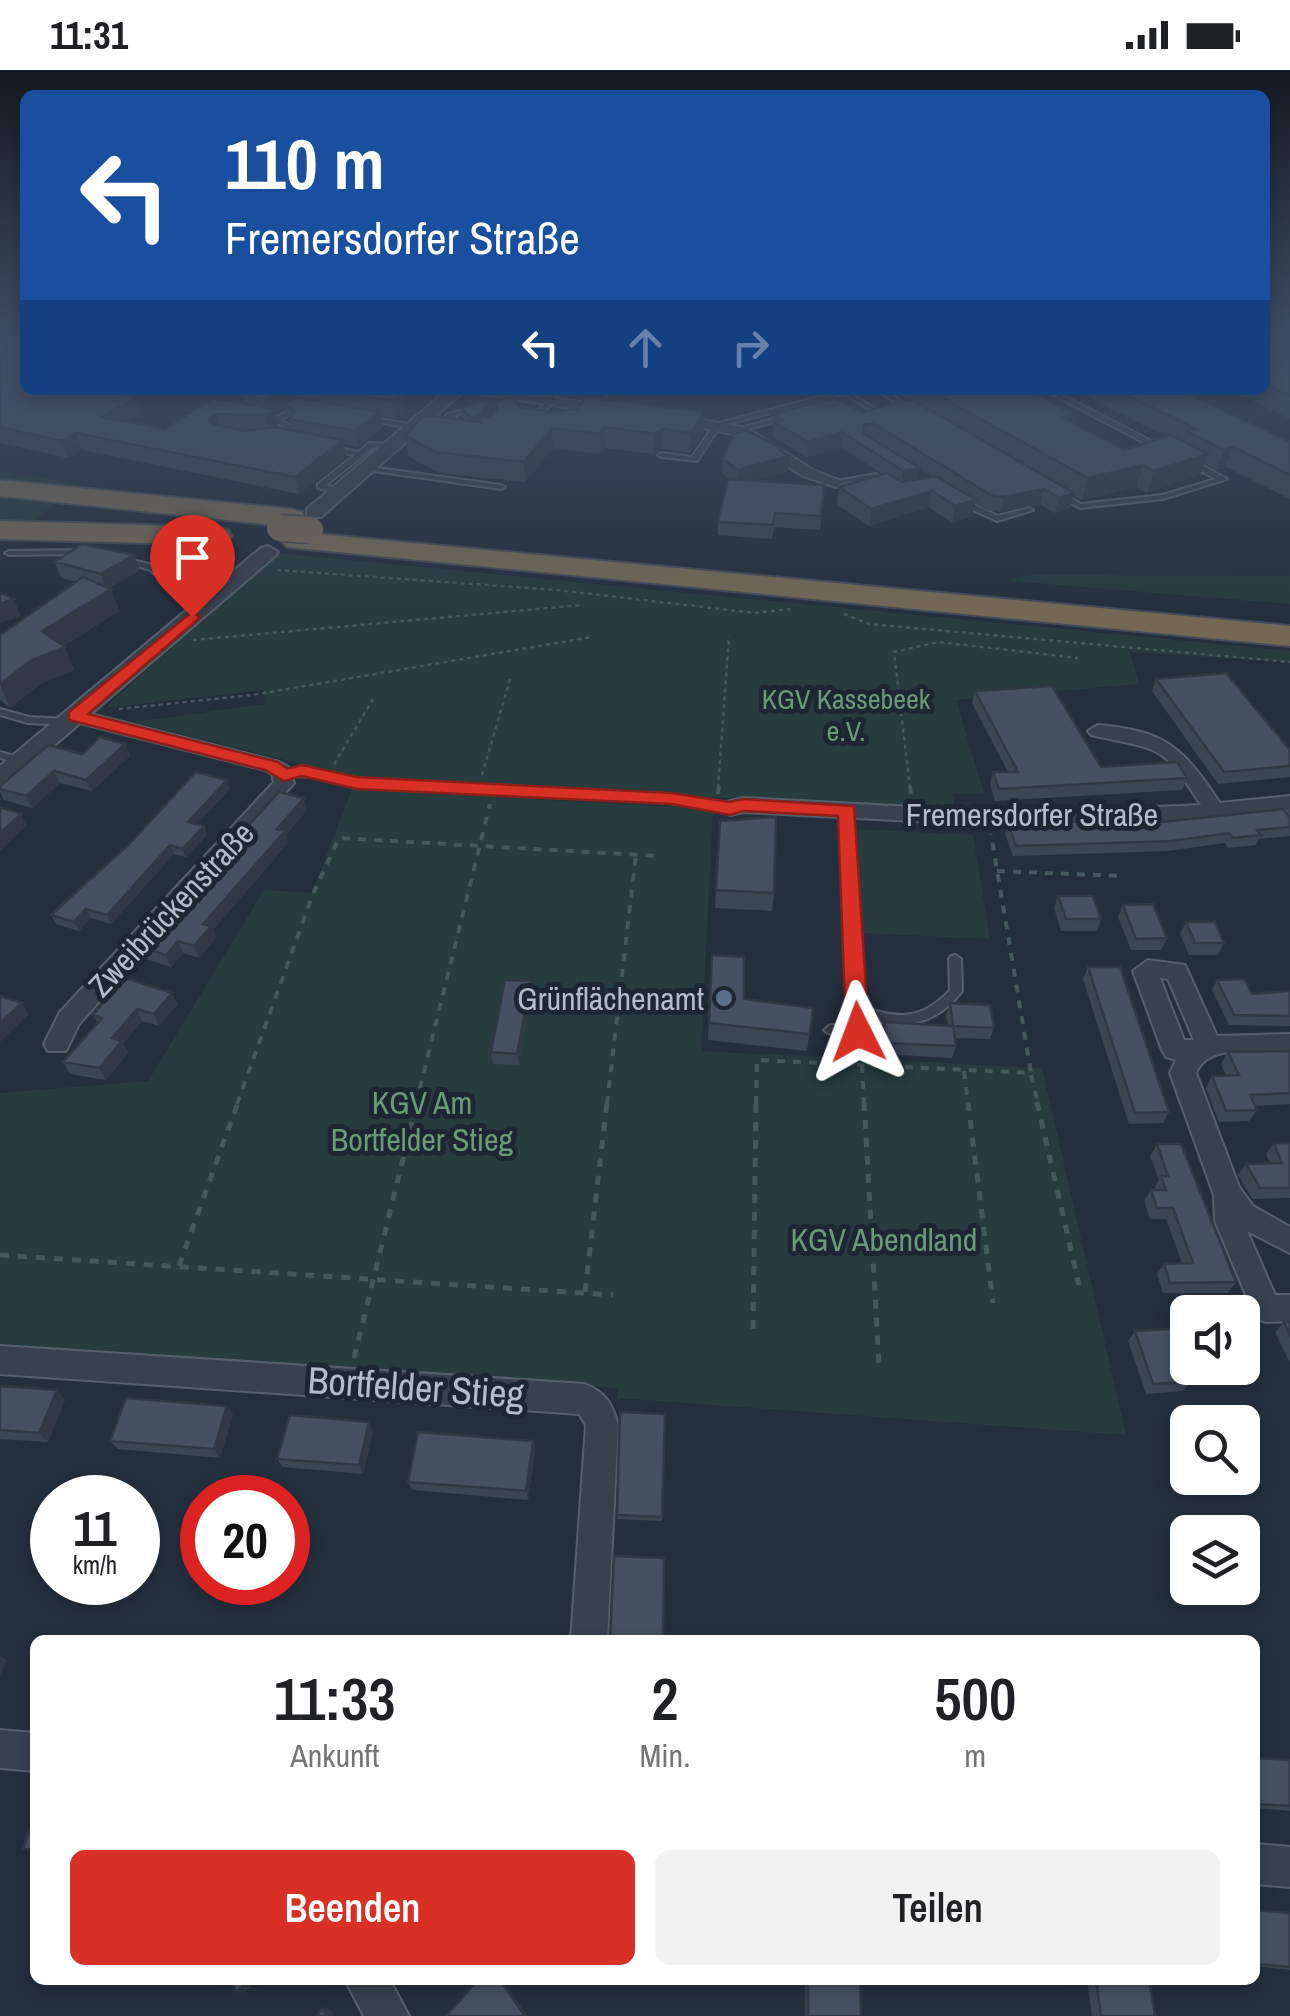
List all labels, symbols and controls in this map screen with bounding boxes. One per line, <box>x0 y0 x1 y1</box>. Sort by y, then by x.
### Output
text: 11:31 <box>50 10 128 61</box>
text: 110 m <box>225 117 385 211</box>
icon: left <box>60 130 190 260</box>
text: Fremersdorfer Straße <box>225 207 580 268</box>
icon: left <box>513 320 568 375</box>
icon: ahead <box>618 320 673 375</box>
icon: right <box>723 320 778 375</box>
pin <box>150 515 235 618</box>
icon: arrive <box>165 530 220 585</box>
park label: KGV Kassebeek e.V. <box>762 680 931 750</box>
street label: Fremersdorfer Straße <box>906 793 1158 836</box>
street label: Zweibrückenstraße <box>79 812 263 1006</box>
place label: Grünflächenamt <box>517 977 704 1020</box>
position arrow <box>806 980 910 1084</box>
marker: Grünflächenamt <box>713 987 735 1009</box>
park label: KGV Am Bortfelder Stieg <box>331 1081 514 1161</box>
park label: KGV Abendland <box>791 1218 977 1261</box>
map controls <box>1170 1295 1260 1605</box>
button: sound <box>1170 1295 1260 1385</box>
street label: Bortfelder Stieg <box>306 1354 526 1420</box>
button: search <box>1170 1405 1260 1495</box>
speed limit sign: 20 <box>180 1475 310 1605</box>
text: 11 <box>73 1494 117 1562</box>
button: layers <box>1170 1515 1260 1605</box>
text: km/h <box>73 1548 117 1582</box>
text: 11:33 <box>274 1658 396 1739</box>
text: 2 <box>651 1658 679 1739</box>
text: 500 <box>934 1658 1016 1739</box>
text: Ankunft <box>290 1734 379 1777</box>
text: Min. <box>639 1734 690 1777</box>
text: m <box>964 1734 986 1777</box>
button: Beenden <box>70 1850 635 1965</box>
button: Teilen <box>655 1850 1220 1965</box>

